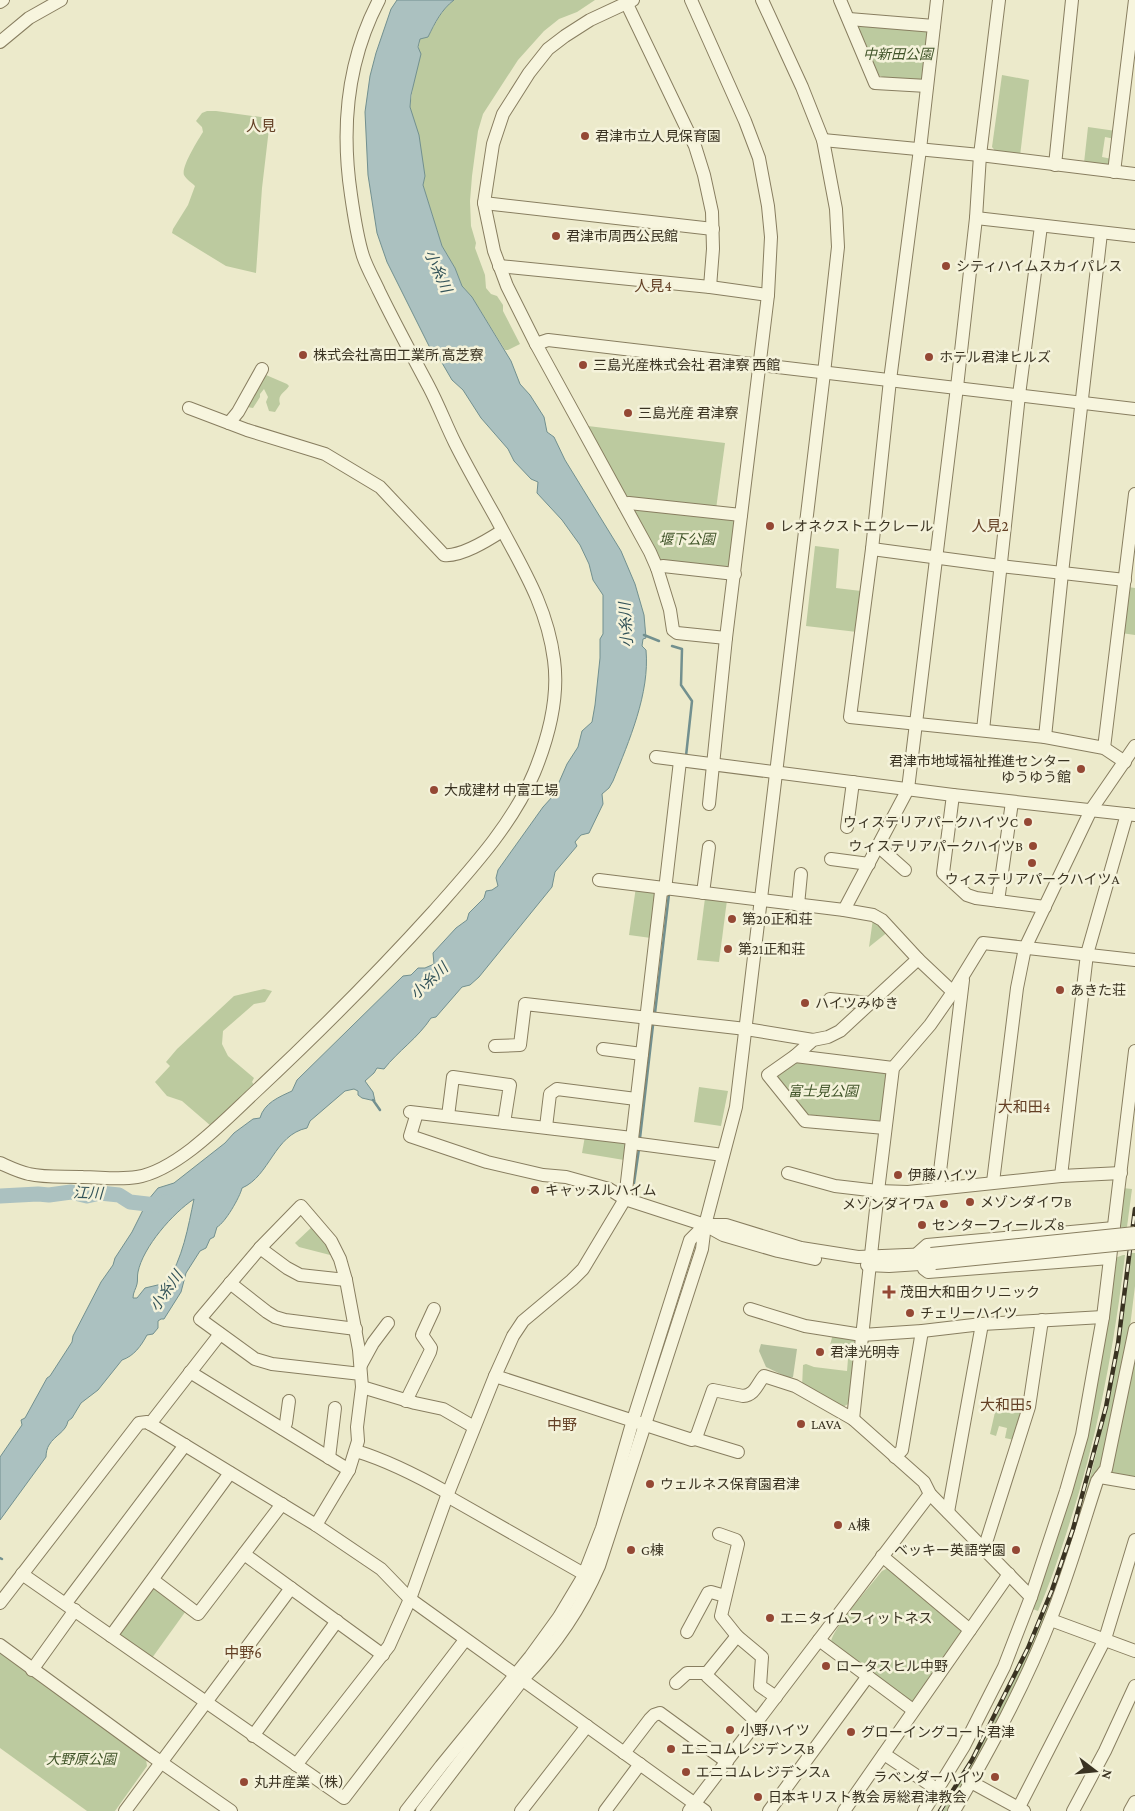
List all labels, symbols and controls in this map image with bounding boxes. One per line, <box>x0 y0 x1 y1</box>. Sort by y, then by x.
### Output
park label: 中新田公園 <box>863 46 935 62</box>
district label: 人見 <box>246 118 276 134</box>
place label: 君津市立人見保育園 <box>595 128 721 144</box>
marker: 君津市立人見保育園 <box>579 130 591 142</box>
place label: 君津市周西公民館 <box>566 228 678 244</box>
marker: 君津市周西公民館 <box>550 230 562 242</box>
water label: 小糸川 <box>422 247 455 297</box>
place label: シティハイムスカイパレス <box>956 258 1122 274</box>
marker: シティハイムスカイパレス <box>940 260 952 272</box>
district label: 人見4 <box>634 278 672 294</box>
place label: 株式会社高田工業所 高芝寮 <box>313 347 484 363</box>
marker: 株式会社高田工業所 高芝寮 <box>297 349 309 361</box>
place label: ホテル君津ヒルズ <box>939 349 1051 365</box>
marker: ホテル君津ヒルズ <box>923 351 935 363</box>
place label: 三島光産株式会社 君津寮 西館 <box>593 357 780 373</box>
marker: 三島光産株式会社 君津寮 西館 <box>577 359 589 371</box>
place label: 三島光産 君津寮 <box>638 405 739 421</box>
marker: 三島光産 君津寮 <box>622 407 634 419</box>
place label: レオネクストエクレール <box>780 518 934 534</box>
district label: 人見2 <box>971 518 1009 534</box>
marker: レオネクストエクレール <box>764 520 776 532</box>
park label: 堰下公園 <box>659 531 717 547</box>
water label: 小糸川 <box>617 600 635 648</box>
place label: 君津市地域福祉推進センター ゆうゆう館 <box>889 753 1071 785</box>
marker: 君津市地域福祉推進センター ゆうゆう館 <box>1075 763 1087 775</box>
place label: 大成建材 中富工場 <box>444 782 559 798</box>
marker: 大成建材 中富工場 <box>428 784 440 796</box>
place label: ウィステリアパークハイツC <box>843 814 1018 830</box>
marker: ウィステリアパークハイツC <box>1022 816 1034 828</box>
place label: ウィステリアパークハイツB <box>849 838 1023 854</box>
marker: ウィステリアパークハイツB <box>1027 840 1039 852</box>
marker: ウィステリアパークハイツA <box>1026 857 1038 869</box>
place label: ウィステリアパークハイツA <box>945 871 1119 887</box>
place label: 第20正和荘 <box>742 911 813 927</box>
marker: 第20正和荘 <box>726 913 738 925</box>
place label: 第21正和荘 <box>738 941 805 957</box>
marker: 第21正和荘 <box>722 943 734 955</box>
water label: 小糸川 <box>407 958 452 1002</box>
place label: あきた荘 <box>1070 982 1126 998</box>
marker: あきた荘 <box>1054 984 1066 996</box>
place label: ハイツみゆき <box>815 995 899 1011</box>
marker: ハイツみゆき <box>799 997 811 1009</box>
park label: 富士見公園 <box>788 1083 860 1099</box>
district label: 大和田4 <box>998 1099 1050 1115</box>
place label: 伊藤ハイツ <box>908 1167 978 1183</box>
marker: 伊藤ハイツ <box>892 1169 904 1181</box>
place label: キャッスルハイム <box>545 1182 656 1198</box>
water label: 江川 <box>73 1184 105 1202</box>
marker: キャッスルハイム <box>529 1184 541 1196</box>
place label: メゾンダイワB <box>980 1194 1072 1210</box>
place label: メゾンダイワA <box>842 1196 934 1212</box>
marker: メゾンダイワB <box>964 1196 976 1208</box>
marker: メゾンダイワA <box>938 1198 950 1210</box>
place label: センターフィールズ8 <box>932 1217 1064 1233</box>
marker: センターフィールズ8 <box>916 1219 928 1231</box>
water label: 小糸川 <box>147 1266 187 1314</box>
place label: 茂田大和田クリニック <box>900 1284 1040 1300</box>
marker: 茂田大和田クリニック <box>882 1285 896 1299</box>
place label: チェリーハイツ <box>920 1305 1017 1321</box>
marker: チェリーハイツ <box>904 1307 916 1319</box>
place label: 君津光明寺 <box>830 1344 900 1360</box>
marker: 君津光明寺 <box>814 1346 826 1358</box>
district label: 大和田5 <box>980 1397 1032 1413</box>
place label: LAVA <box>811 1416 841 1432</box>
district label: 中野 <box>547 1417 577 1433</box>
marker: LAVA <box>795 1418 807 1430</box>
place label: ウェルネス保育園君津 <box>660 1476 800 1492</box>
marker: ウェルネス保育園君津 <box>644 1478 656 1490</box>
place label: A棟 <box>848 1517 870 1533</box>
marker: A棟 <box>832 1519 844 1531</box>
place label: G棟 <box>641 1542 664 1558</box>
place label: ベッキー英語学園 <box>894 1542 1006 1558</box>
marker: G棟 <box>625 1544 637 1556</box>
marker: ベッキー英語学園 <box>1010 1544 1022 1556</box>
place label: エニタイムフィットネス <box>780 1610 933 1626</box>
marker: エニタイムフィットネス <box>764 1612 776 1624</box>
district label: 中野6 <box>224 1645 262 1661</box>
place label: ロータスヒル中野 <box>836 1658 948 1674</box>
marker: ロータスヒル中野 <box>820 1660 832 1672</box>
place label: 小野ハイツ <box>740 1722 810 1738</box>
marker: 小野ハイツ <box>724 1724 736 1736</box>
place label: グローイングコート君津 <box>861 1724 1015 1740</box>
marker: グローイングコート君津 <box>845 1726 857 1738</box>
place label: エニコムレジデンスB <box>681 1741 815 1757</box>
marker: エニコムレジデンスB <box>665 1743 677 1755</box>
north arrow <box>1070 1746 1120 1796</box>
park label: 大野原公園 <box>46 1751 118 1767</box>
place label: エニコムレジデンスA <box>696 1764 830 1780</box>
marker: エニコムレジデンスA <box>680 1766 692 1778</box>
text: N <box>1098 1768 1117 1782</box>
place label: ラベンダーハイツ <box>874 1769 985 1785</box>
marker: ラベンダーハイツ <box>989 1771 1001 1783</box>
place label: 丸井産業（株） <box>254 1774 352 1790</box>
marker: 丸井産業（株） <box>238 1776 250 1788</box>
place label: 日本キリスト教会 房総君津教会 <box>768 1789 967 1805</box>
marker: 日本キリスト教会 房総君津教会 <box>752 1791 764 1803</box>

